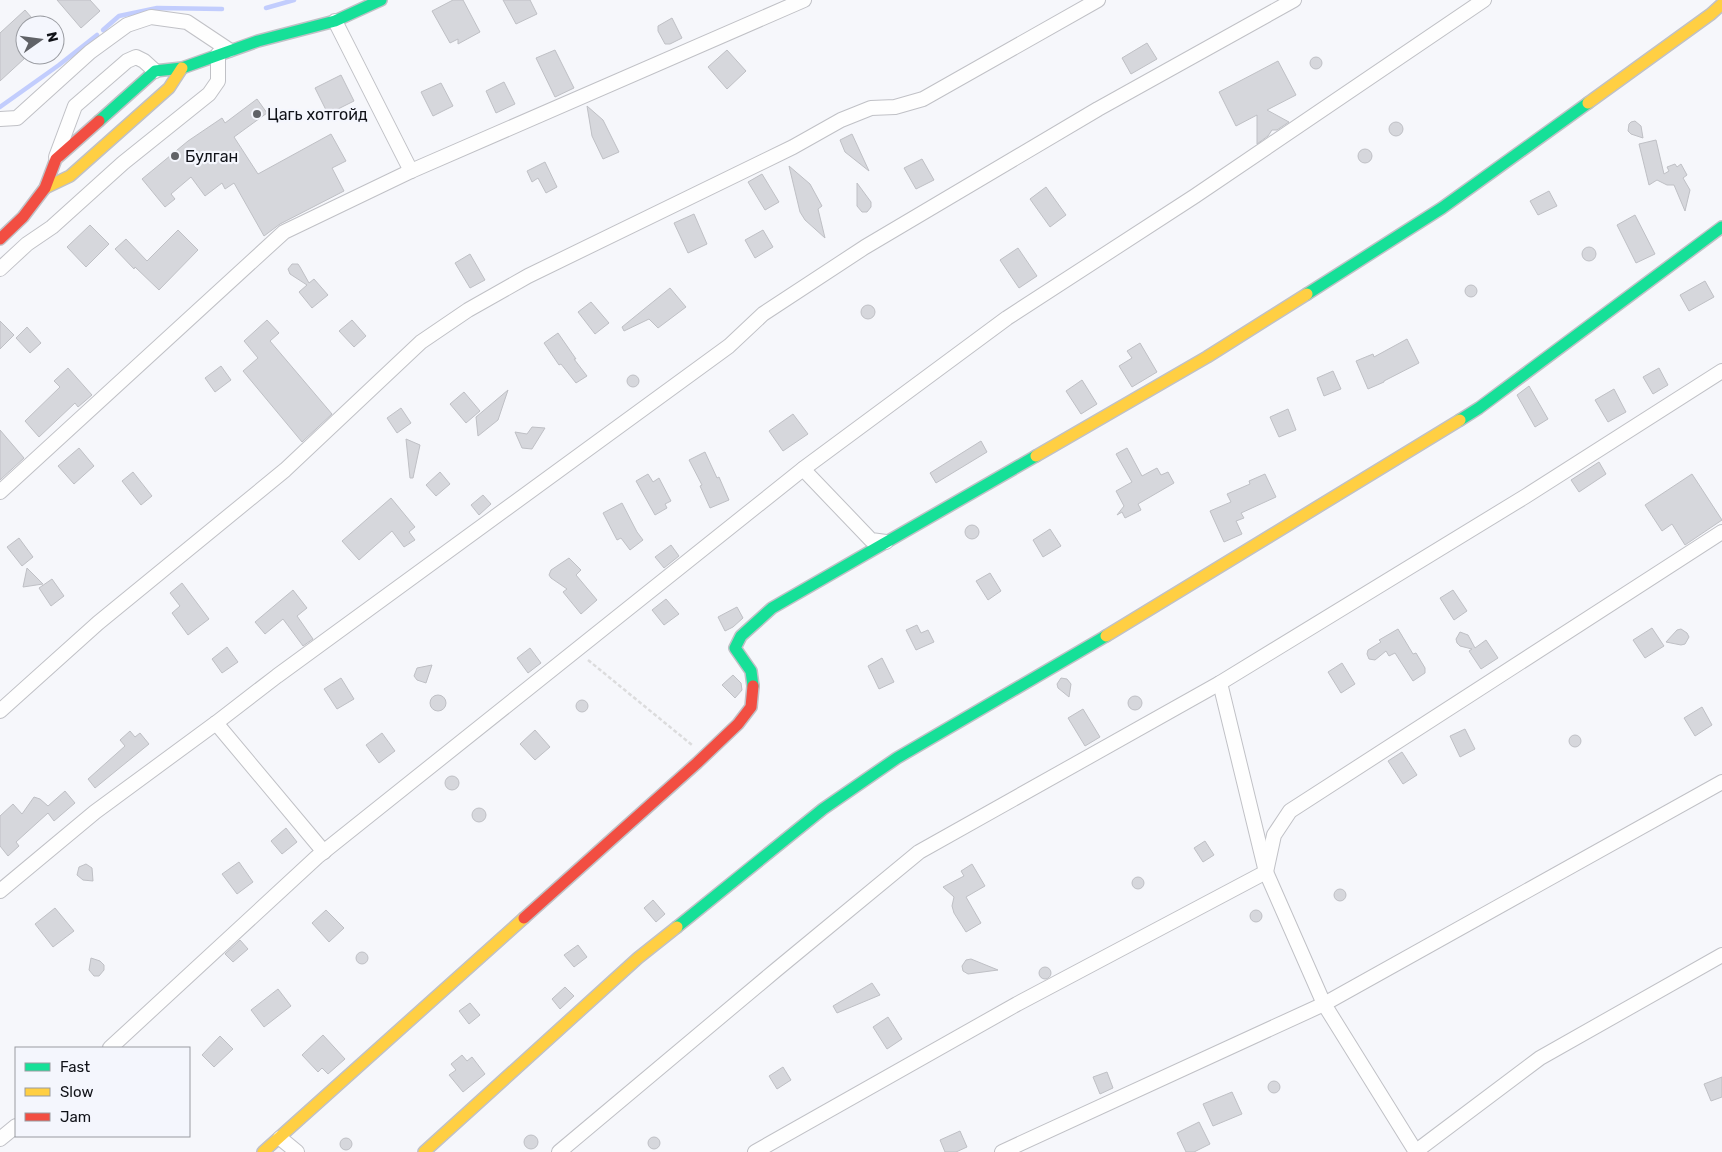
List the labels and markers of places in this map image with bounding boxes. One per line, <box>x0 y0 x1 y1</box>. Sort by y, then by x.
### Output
place label: Цагь хотгойд <box>267 105 368 124</box>
marker: Цагь хотгойд <box>251 108 263 120</box>
place label: Булган <box>185 147 238 166</box>
marker: Булган <box>169 150 181 162</box>

